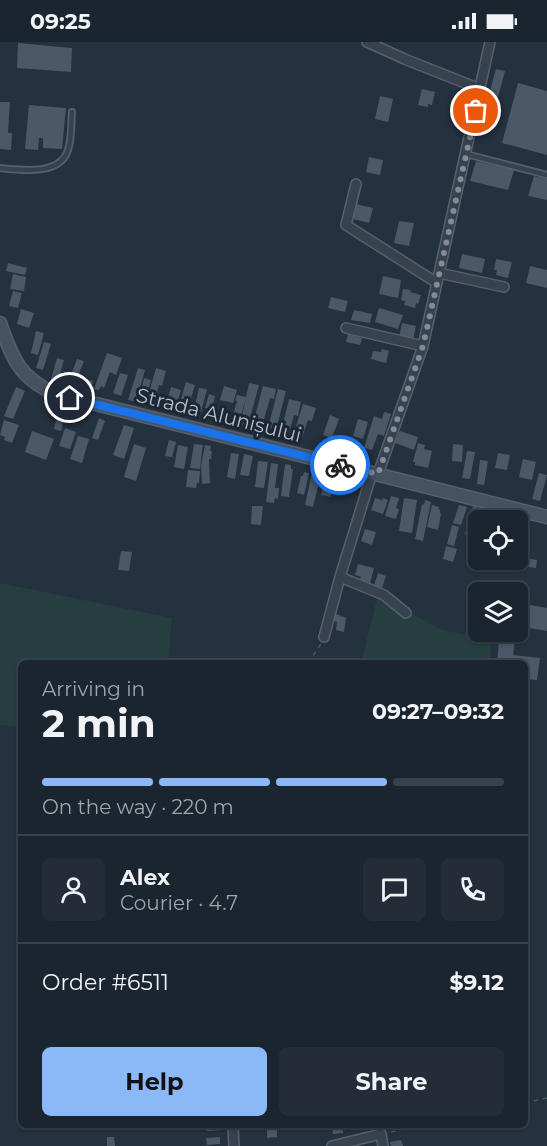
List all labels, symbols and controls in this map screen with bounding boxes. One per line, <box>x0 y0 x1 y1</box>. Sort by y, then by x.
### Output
text: 09:25 <box>30 8 91 35</box>
pin <box>450 85 501 136</box>
icon: bag <box>459 94 492 127</box>
pin <box>44 372 95 423</box>
icon: home <box>53 381 86 414</box>
street label: Strada Alunișului <box>134 383 304 448</box>
courier <box>310 435 370 495</box>
icon: bike <box>324 449 357 482</box>
map controls <box>468 510 528 642</box>
button: locate <box>468 510 528 570</box>
button: layers <box>468 582 528 642</box>
text: Arriving in <box>42 677 145 701</box>
text: 09:27–09:32 <box>372 698 504 725</box>
text: 2 min <box>42 699 156 747</box>
text: On the way · 220 m <box>42 795 234 819</box>
button: person <box>42 858 105 921</box>
button: chat <box>363 858 426 921</box>
button: phone <box>441 858 504 921</box>
text: Alex <box>120 864 170 891</box>
text: Courier · 4.7 <box>120 891 238 915</box>
text: Order #6511 <box>42 969 169 996</box>
text: $9.12 <box>449 969 504 996</box>
button: Help <box>42 1047 267 1116</box>
button: Share <box>279 1047 504 1116</box>

